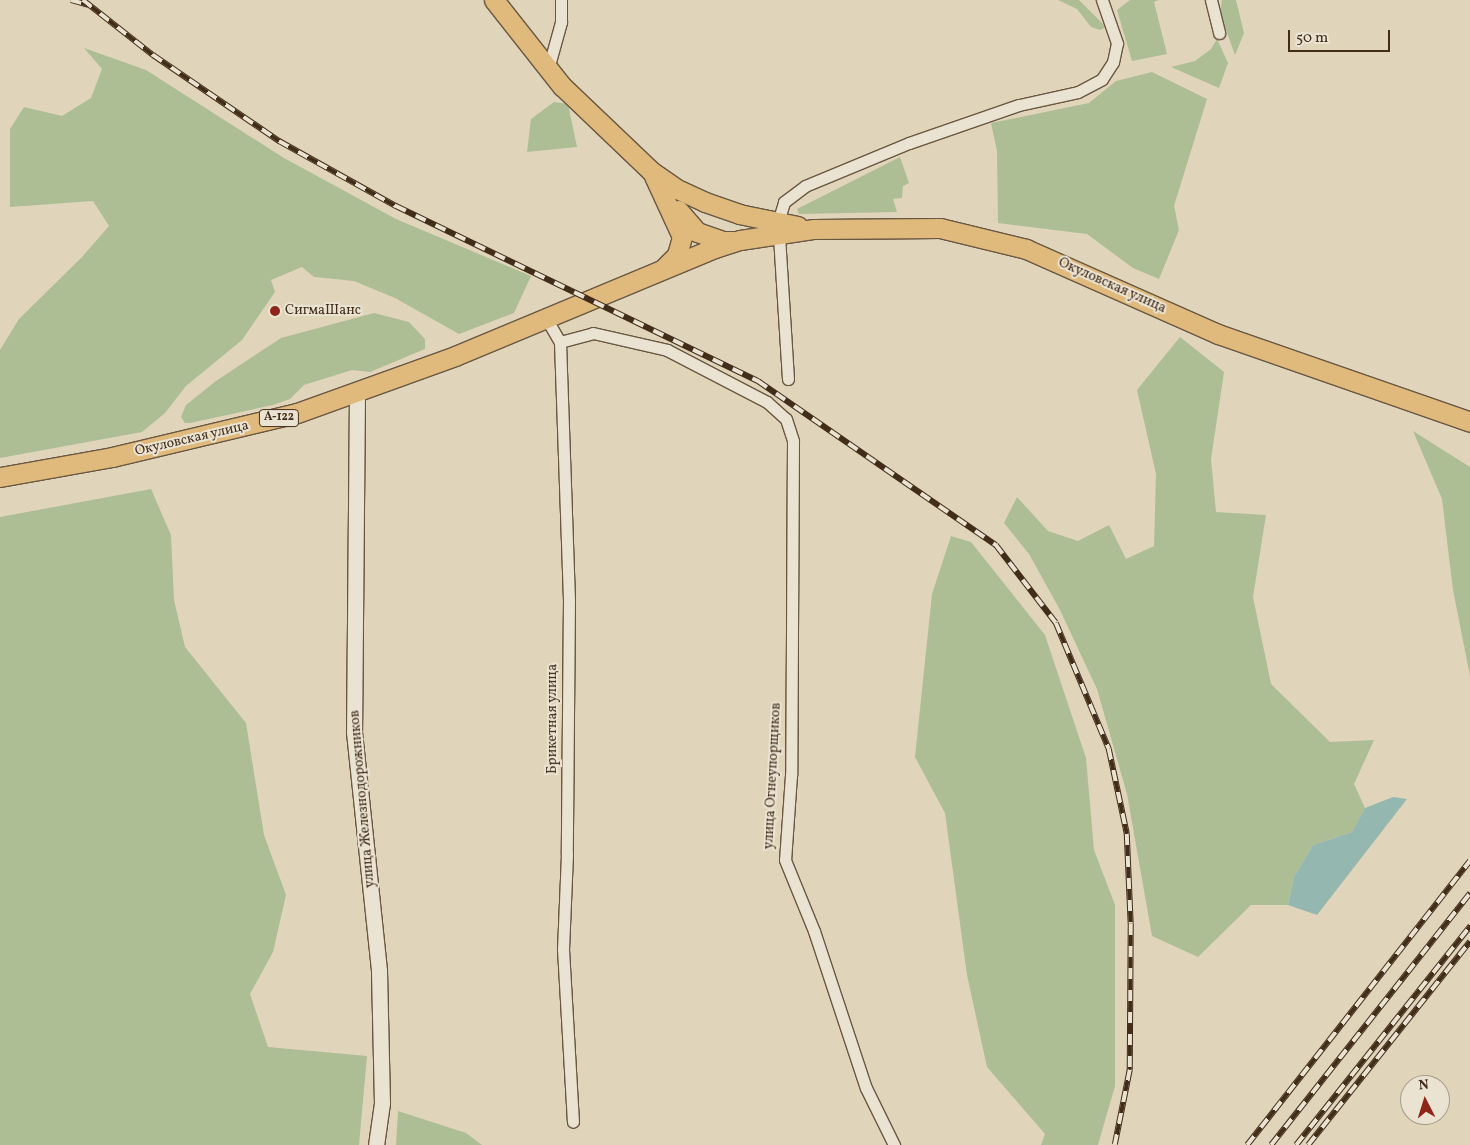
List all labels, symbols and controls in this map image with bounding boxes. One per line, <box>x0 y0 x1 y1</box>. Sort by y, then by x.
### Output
scale bar <box>1290 20 1392 52</box>
text: 50 m <box>1296 28 1328 49</box>
street label: Окуловская улица <box>1055 255 1169 317</box>
place label: СигмаШанс <box>285 303 361 319</box>
marker: СигмаШанс <box>269 305 281 317</box>
road number: А-122 <box>258 408 300 428</box>
street label: Окуловская улица <box>133 418 251 460</box>
street label: Брикетная улица <box>545 664 561 774</box>
street label: улица Огнеупорщиков <box>761 702 785 850</box>
street label: улица Железнодорожников <box>347 709 379 889</box>
north arrow <box>1400 1075 1450 1125</box>
text: N <box>1418 1076 1430 1095</box>

